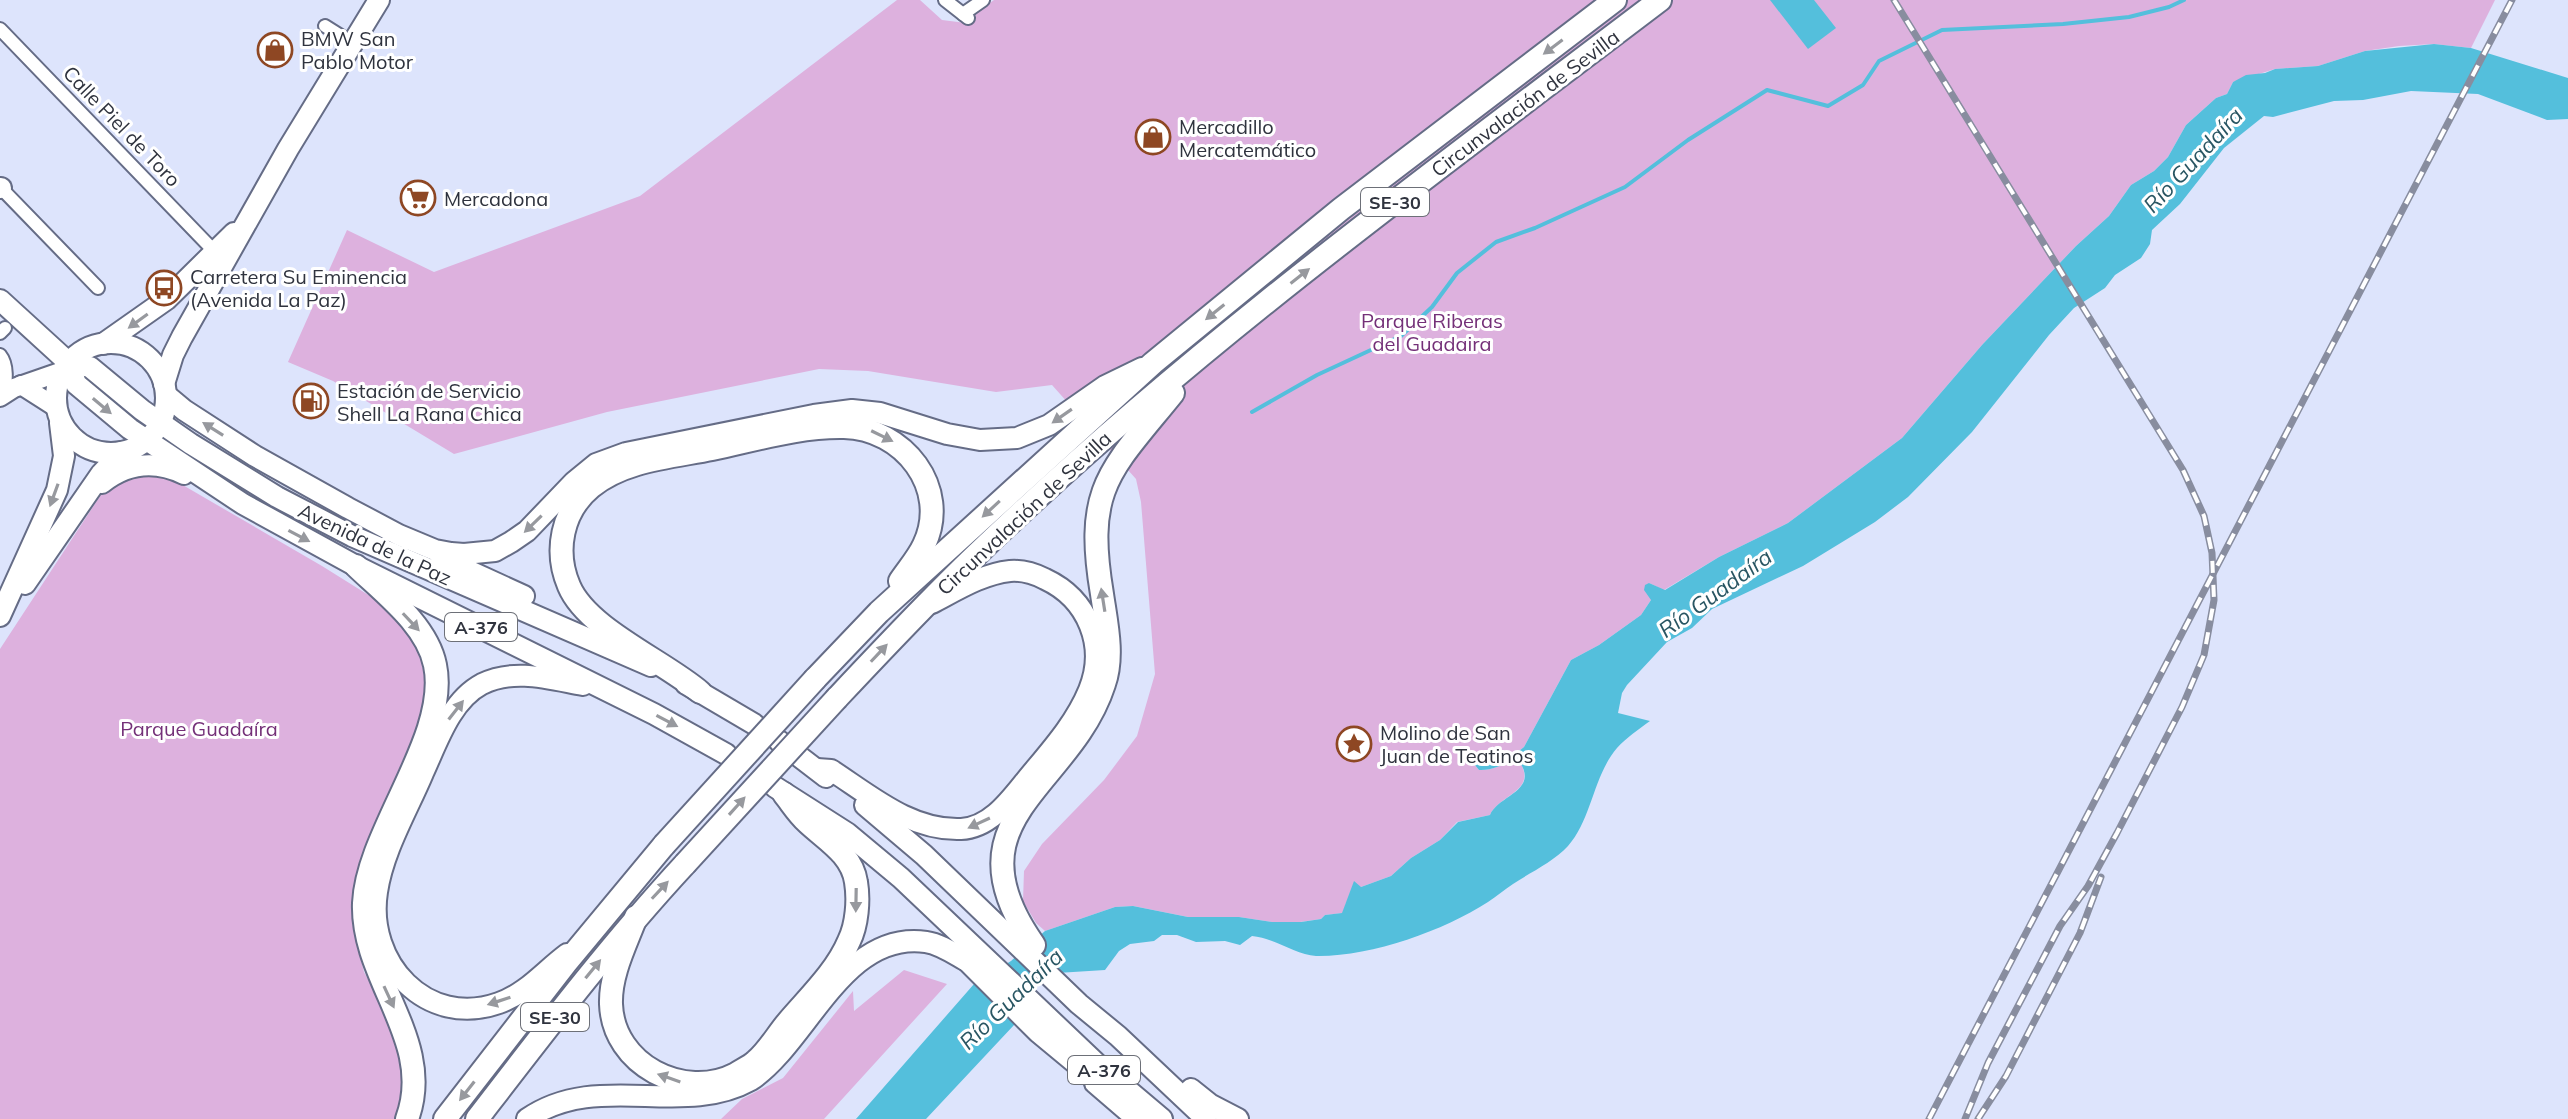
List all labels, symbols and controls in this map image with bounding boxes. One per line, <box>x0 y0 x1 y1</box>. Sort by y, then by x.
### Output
street label: Circunvalación de Sevilla <box>1426 24 1624 182</box>
place label: BMW San Pablo Motor <box>301 26 414 74</box>
shop icon: BMW San Pablo Motor <box>256 31 294 69</box>
one-way arrow <box>1542 39 1563 55</box>
street label: Calle Piel de Toro <box>58 60 186 192</box>
water label: Río Guadaíra <box>2137 102 2249 218</box>
place label: Mercadillo Mercatemático <box>1179 114 1316 162</box>
shop icon: Mercadillo Mercatemático <box>1134 118 1172 156</box>
supermarket icon: Mercadona <box>399 179 437 217</box>
place label: Mercadona <box>444 186 548 211</box>
road number: SE-30 <box>1361 188 1429 216</box>
place label: Carretera Su Eminencia (Avenida La Paz) <box>190 264 407 312</box>
one-way arrow <box>1290 268 1310 284</box>
bus stop icon: Carretera Su Eminencia (Avenida La Paz) <box>145 269 183 307</box>
one-way arrow <box>1205 303 1226 320</box>
park label: Parque Riberas del Guadaira <box>1361 308 1503 356</box>
one-way arrow <box>128 312 149 328</box>
place label: Estación de Servicio Shell La Rana Chica <box>337 378 522 426</box>
fuel station icon: Estación de Servicio Shell La Rana Chica <box>292 382 330 420</box>
one-way arrow <box>92 397 112 414</box>
one-way arrow <box>1051 408 1072 423</box>
one-way arrow <box>203 422 224 437</box>
street label: Circunvalación de Sevilla <box>932 426 1116 600</box>
one-way arrow <box>871 429 894 443</box>
one-way arrow <box>47 483 59 507</box>
street label: Avenida de la Paz <box>294 498 456 590</box>
one-way arrow <box>982 499 1001 517</box>
one-way arrow <box>524 515 543 533</box>
one-way arrow <box>288 529 311 542</box>
water label: Río Guadaíra <box>1653 542 1777 644</box>
one-way arrow <box>1096 587 1108 612</box>
one-way arrow <box>401 612 419 631</box>
road number: A-376 <box>445 613 517 641</box>
one-way arrow <box>869 644 888 663</box>
one-way arrow <box>448 700 464 720</box>
one-way arrow <box>655 714 678 727</box>
park label: Parque Guadaíra <box>120 716 278 741</box>
place label: Molino de San Juan de Teatinos <box>1380 720 1533 768</box>
place icon: Molino de San Juan de Teatinos <box>1335 725 1373 763</box>
one-way arrow <box>728 797 746 816</box>
one-way arrow <box>968 816 991 829</box>
one-way arrow <box>651 881 669 900</box>
one-way arrow <box>850 888 862 913</box>
water label: Río Guadaíra <box>953 943 1069 1055</box>
one-way arrow <box>584 959 601 979</box>
one-way arrow <box>382 985 396 1008</box>
one-way arrow <box>487 995 511 1008</box>
road number: SE-30 <box>521 1003 589 1031</box>
road number: A-376 <box>1068 1056 1140 1084</box>
one-way arrow <box>657 1071 681 1083</box>
one-way arrow <box>460 1081 476 1101</box>

